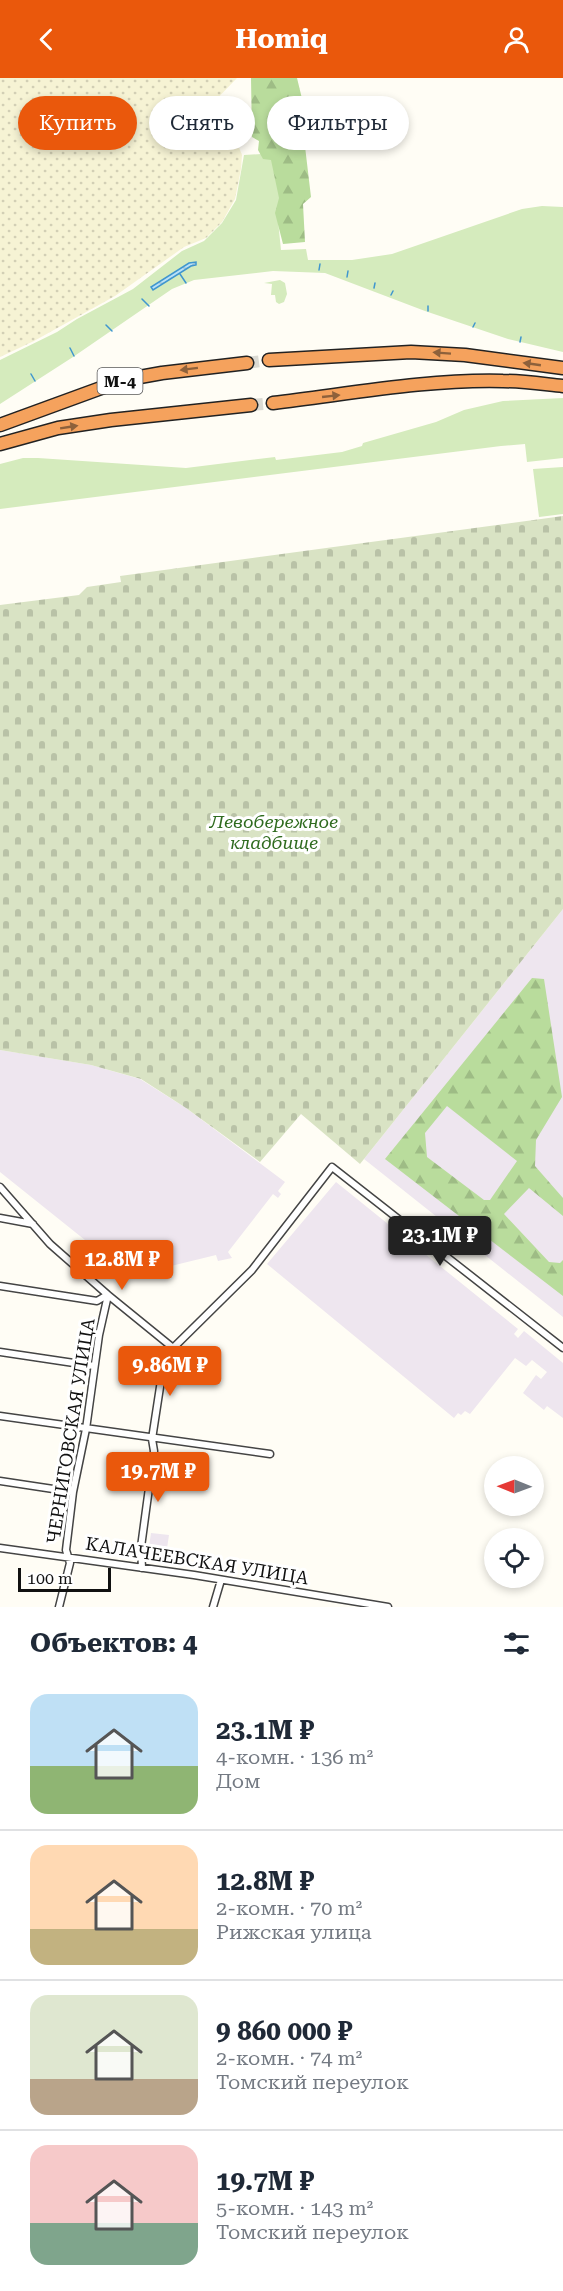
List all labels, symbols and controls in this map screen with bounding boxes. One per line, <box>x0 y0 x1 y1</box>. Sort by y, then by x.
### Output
icon: back <box>30 23 63 56</box>
text: Homiq <box>235 23 328 55</box>
icon: person <box>500 23 533 56</box>
chip: Купить <box>18 96 137 150</box>
chip: Снять <box>149 96 255 150</box>
chip: Фильтры <box>267 96 409 150</box>
one-way arrow <box>432 349 451 358</box>
one-way arrow <box>522 359 541 368</box>
one-way arrow <box>179 365 198 374</box>
road number: М-4 <box>98 368 142 394</box>
one-way arrow <box>322 391 341 401</box>
one-way arrow <box>59 422 78 431</box>
park label: Левобережное кладбище <box>209 811 338 853</box>
pin: 23.1M ₽ <box>385 1216 495 1267</box>
text: 23.1M ₽ <box>402 1223 478 1247</box>
pin: 12.8M ₽ <box>67 1240 177 1291</box>
text: 12.8M ₽ <box>84 1247 160 1271</box>
street label: ЧЕРНИГОВСКАЯ УЛИЦА <box>42 1316 99 1545</box>
pin: 9.86M ₽ <box>115 1346 225 1397</box>
text: 9.86M ₽ <box>132 1353 208 1377</box>
pin: 19.7M ₽ <box>103 1452 213 1503</box>
north arrow <box>484 1456 544 1516</box>
map controls <box>484 1456 544 1588</box>
text: 19.7M ₽ <box>120 1459 196 1483</box>
button: locate <box>484 1528 544 1588</box>
street label: КАЛАЧЕЕВСКАЯ УЛИЦА <box>84 1532 310 1589</box>
scale bar <box>18 1565 111 1592</box>
text: 100 m <box>27 1569 73 1588</box>
icon: filters <box>500 1627 533 1660</box>
text: Объектов: 4 <box>30 1628 197 1658</box>
text: 23.1M ₽ <box>216 1715 314 1745</box>
icon: home <box>78 1718 150 1790</box>
text: 4-комн. · 136 m² <box>216 1745 373 1769</box>
text: Дом <box>216 1769 260 1793</box>
text: 12.8M ₽ <box>216 1866 314 1896</box>
icon: home <box>78 1869 150 1941</box>
text: 2-комн. · 70 m² <box>216 1896 362 1920</box>
text: Рижская улица <box>216 1920 372 1944</box>
text: 9 860 000 ₽ <box>216 2016 352 2046</box>
icon: home <box>78 2019 150 2091</box>
text: 2-комн. · 74 m² <box>216 2046 362 2070</box>
text: Томский переулок <box>216 2070 409 2094</box>
text: 19.7M ₽ <box>216 2166 314 2196</box>
icon: home <box>78 2169 150 2241</box>
text: 5-комн. · 143 m² <box>216 2196 373 2220</box>
text: Томский переулок <box>216 2220 409 2244</box>

